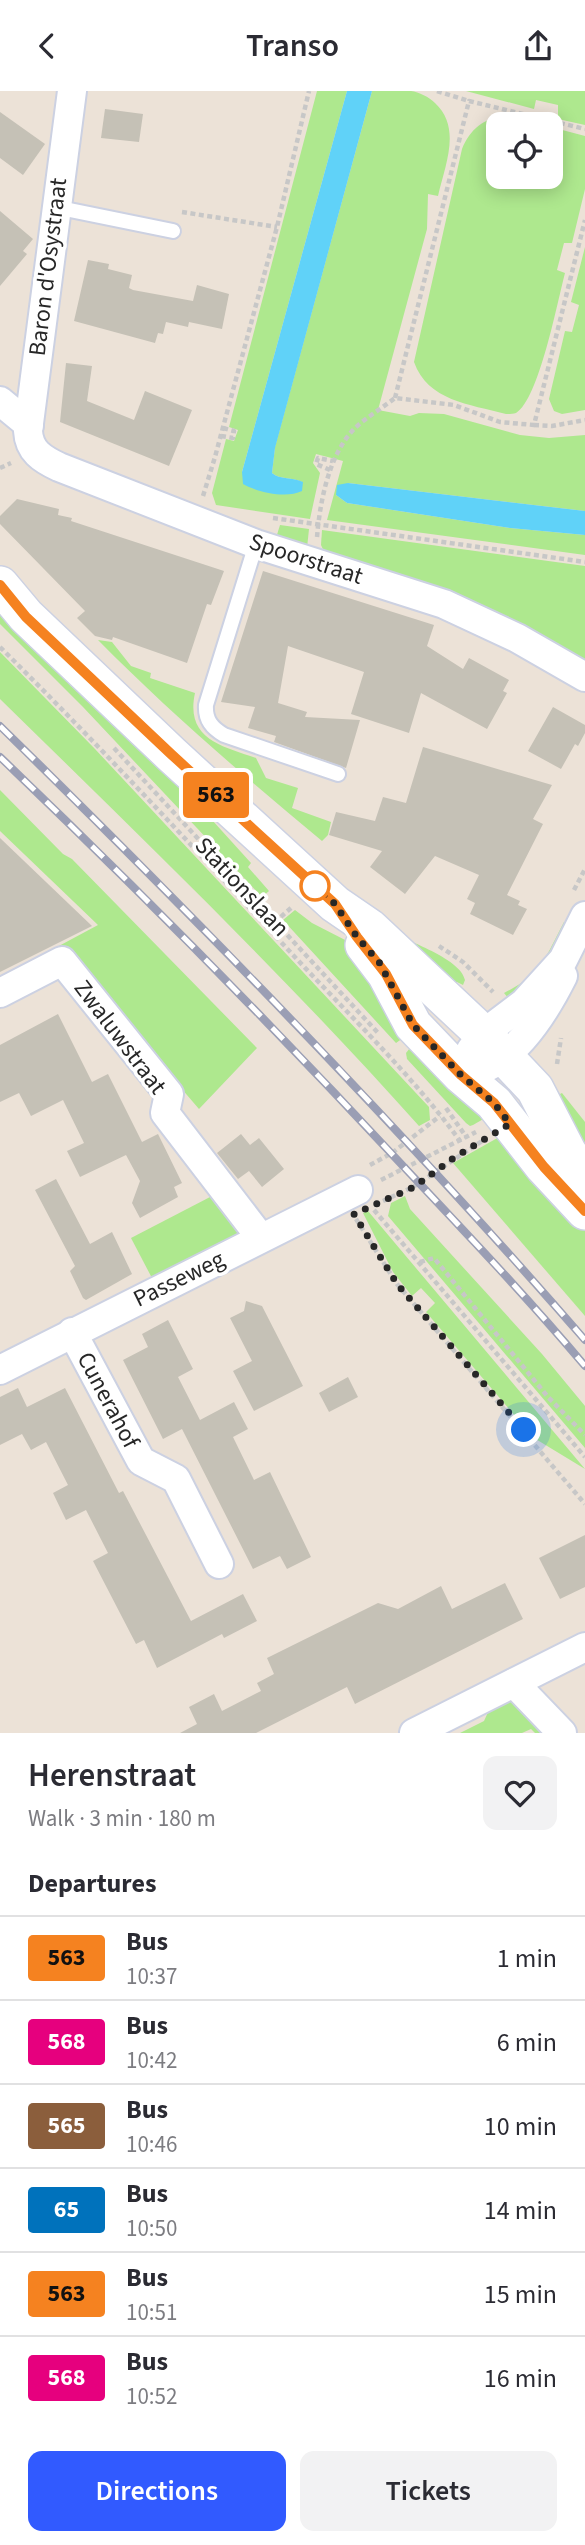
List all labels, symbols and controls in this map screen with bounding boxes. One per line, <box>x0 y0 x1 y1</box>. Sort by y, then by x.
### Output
text: Transo <box>246 23 339 69</box>
icon: back <box>28 27 66 65</box>
icon: share <box>519 27 557 65</box>
map controls <box>486 112 563 189</box>
button: locate <box>486 112 563 189</box>
street label: Baron d'Osystraat <box>20 176 76 358</box>
street label: Spoorstraat <box>245 524 367 594</box>
line badge: 563 <box>176 772 256 818</box>
text: 563 <box>197 777 235 812</box>
street label: Stationslaan <box>186 829 298 945</box>
unlabelled marker <box>300 871 330 901</box>
street label: Zwaluwstraat <box>65 972 175 1102</box>
street label: Passeweg <box>127 1242 231 1316</box>
street label: Cunerahof <box>68 1346 148 1455</box>
your location <box>506 1412 541 1447</box>
text: Herenstraat <box>28 1752 196 1799</box>
button: heart <box>483 1756 557 1830</box>
text: Walk · 3 min · 180 m <box>28 1802 216 1835</box>
text: Departures <box>28 1865 156 1902</box>
text: Bus <box>126 1923 168 1960</box>
text: 563 <box>47 1940 86 1975</box>
text: 1 min <box>497 1940 557 1977</box>
text: 10:37 <box>126 1960 177 1993</box>
text: Bus <box>126 2007 168 2044</box>
text: 568 <box>47 2024 86 2059</box>
text: 6 min <box>497 2024 557 2061</box>
text: 10:42 <box>126 2044 177 2077</box>
text: Bus <box>126 2091 168 2128</box>
text: 565 <box>47 2108 86 2143</box>
text: 10 min <box>484 2108 557 2145</box>
text: 10:46 <box>126 2128 177 2161</box>
text: Bus <box>126 2175 168 2212</box>
text: 65 <box>54 2192 79 2227</box>
text: 14 min <box>484 2192 557 2229</box>
text: 10:50 <box>126 2212 177 2245</box>
text: Bus <box>126 2259 168 2296</box>
text: 563 <box>47 2276 86 2311</box>
text: 15 min <box>484 2276 557 2313</box>
text: 10:51 <box>126 2296 177 2329</box>
text: Bus <box>126 2343 168 2380</box>
text: 568 <box>47 2360 86 2395</box>
text: 16 min <box>484 2360 557 2397</box>
text: 10:52 <box>126 2380 177 2413</box>
button: Directions <box>28 2451 286 2531</box>
button: Tickets <box>300 2451 557 2531</box>

